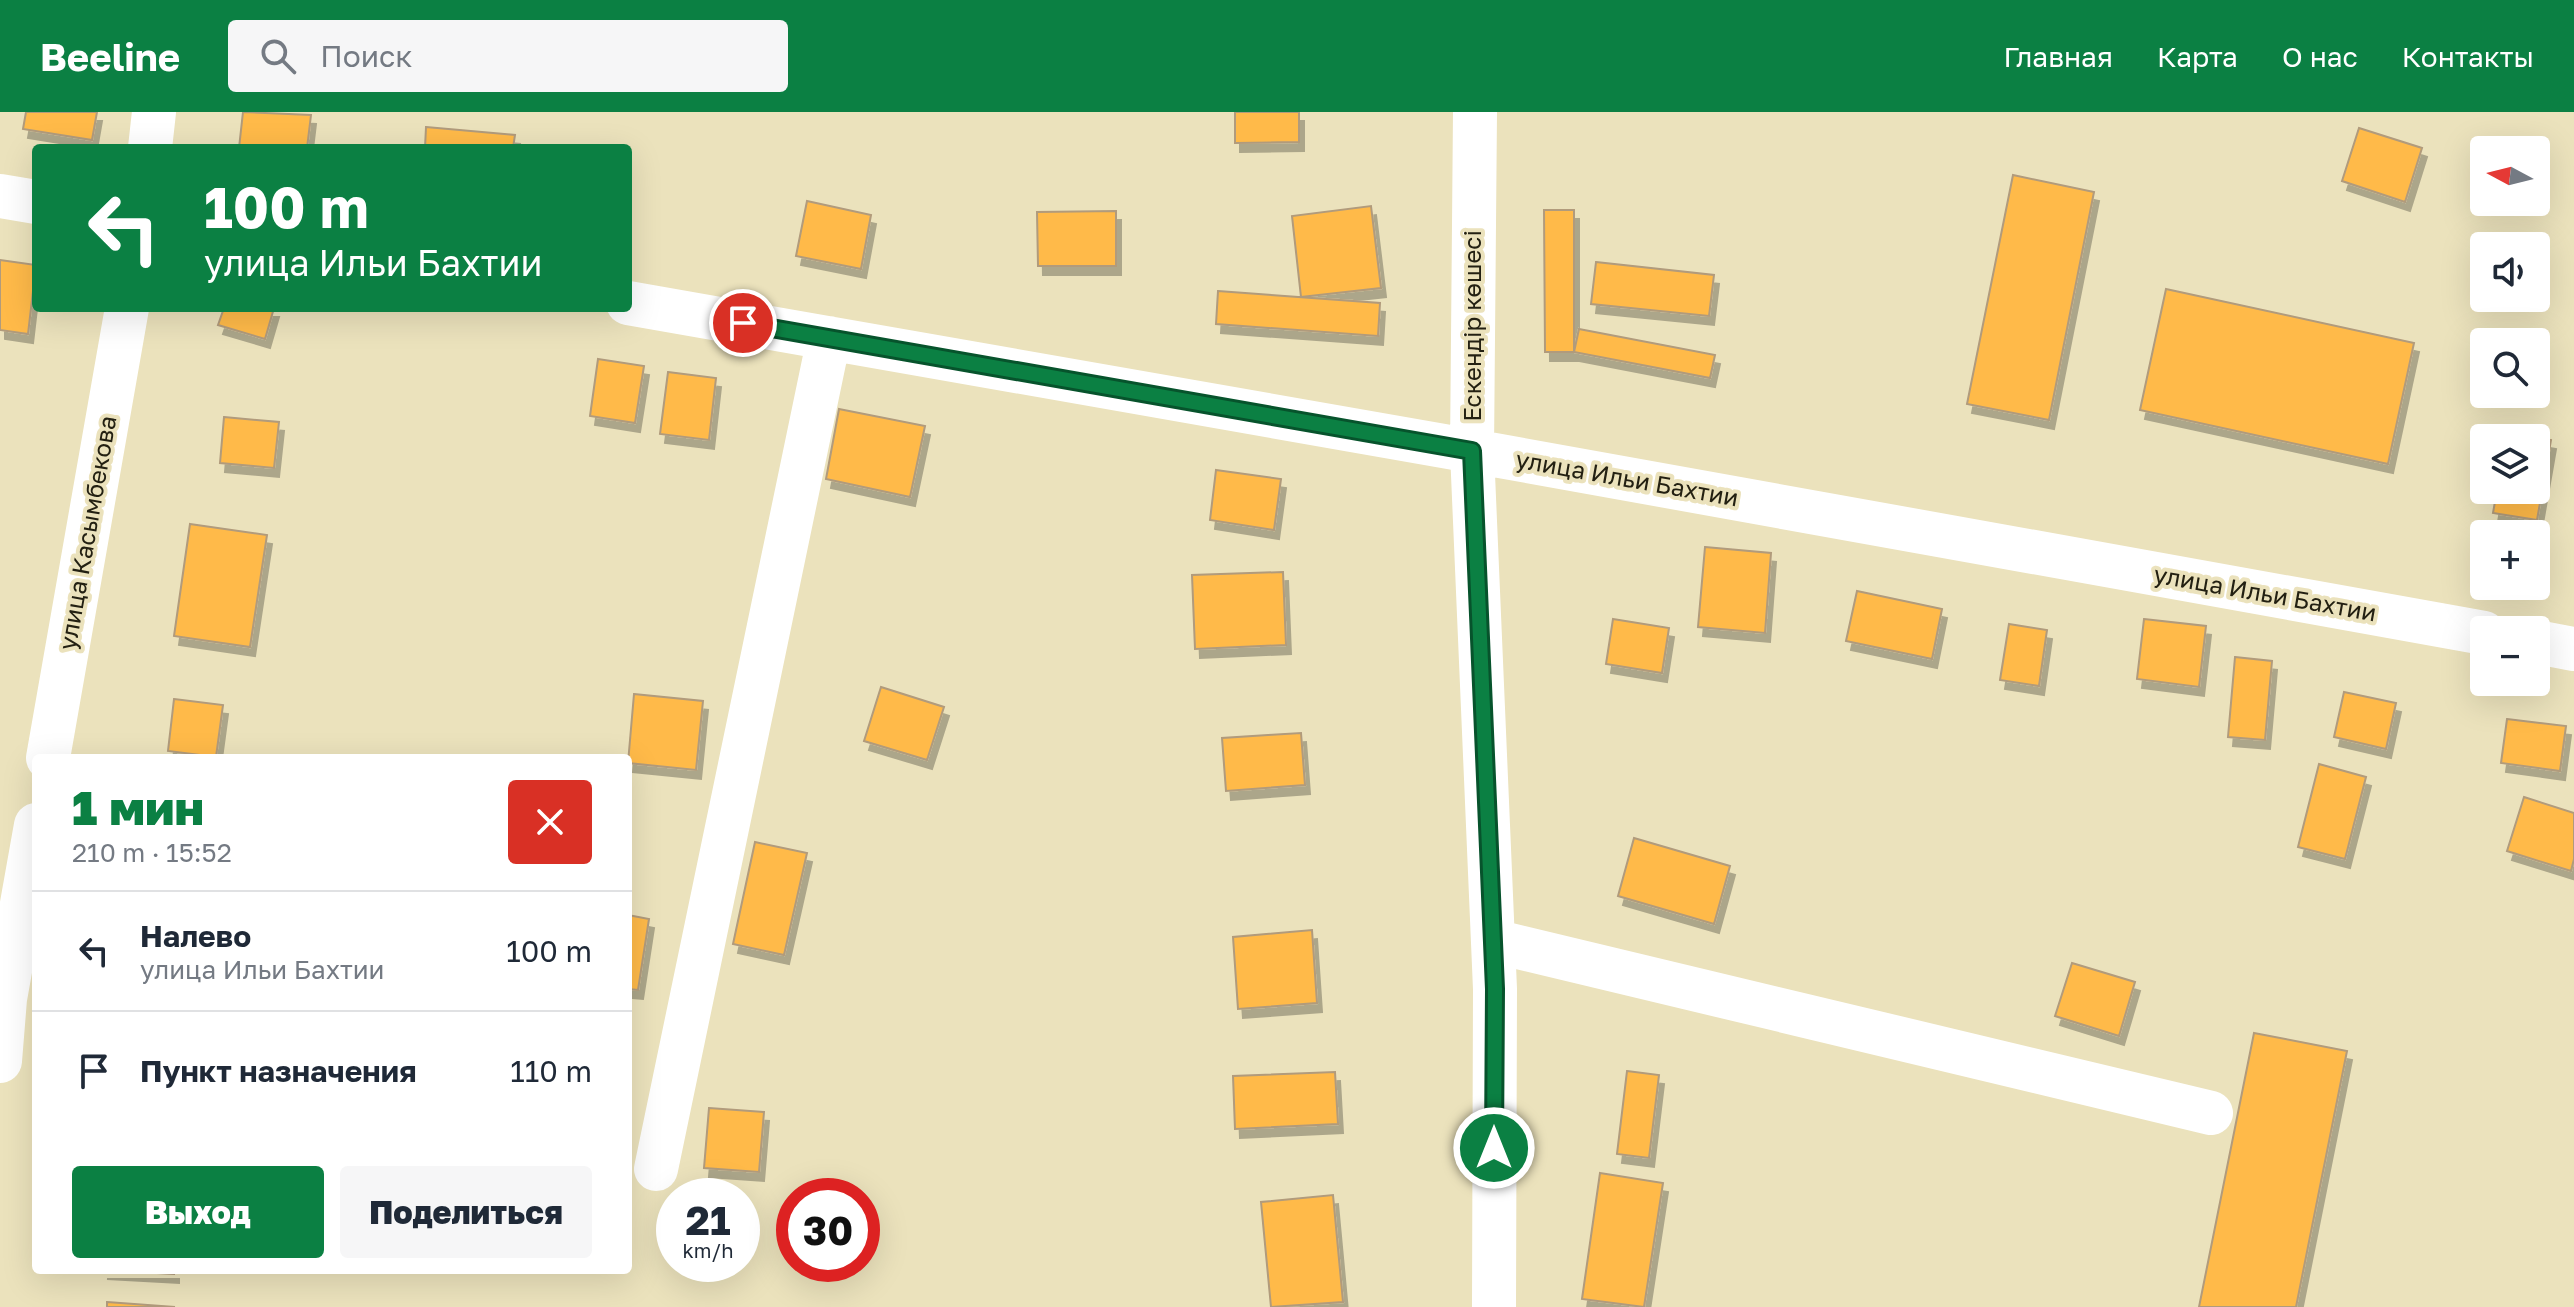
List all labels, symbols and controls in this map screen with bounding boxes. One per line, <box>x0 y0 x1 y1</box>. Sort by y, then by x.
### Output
search box <box>228 20 788 92</box>
text: Beeline <box>40 34 180 79</box>
icon: search <box>256 34 300 78</box>
text: Поиск <box>320 38 413 74</box>
text: Главная <box>2003 40 2113 73</box>
text: Карта <box>2157 40 2238 73</box>
text: О нас <box>2282 40 2358 73</box>
text: Контакты <box>2402 40 2534 73</box>
north arrow <box>2470 136 2550 216</box>
map controls <box>2470 136 2550 696</box>
text: 100 m <box>204 173 369 240</box>
icon: left <box>72 176 176 280</box>
street label: Ескендір көшесі <box>1457 230 1486 422</box>
button: sound <box>2470 232 2550 312</box>
text: улица Ильи Бахтии <box>204 241 542 284</box>
pin <box>709 289 777 357</box>
icon: arrive <box>721 301 765 345</box>
button: search <box>2470 328 2550 408</box>
street label: улица Касымбекова <box>52 413 121 652</box>
button: layers <box>2470 424 2550 504</box>
street label: улица Ильи Бахтии <box>1514 444 1741 511</box>
button: + <box>2470 520 2550 600</box>
street label: улица Ильи Бахтии <box>2152 559 2379 626</box>
button: − <box>2470 616 2550 696</box>
text: 1 мин <box>72 778 204 836</box>
button: close <box>508 780 592 864</box>
text: 210 m · 15:52 <box>72 837 232 868</box>
text: Налево <box>140 918 251 954</box>
icon: left <box>72 929 116 973</box>
text: 100 m <box>506 933 592 969</box>
text: улица Ильи Бахтии <box>140 954 384 985</box>
icon: arrive <box>72 1049 116 1093</box>
text: Пункт назначения <box>140 1053 417 1089</box>
text: 110 m <box>510 1053 592 1089</box>
position arrow <box>1452 1106 1536 1190</box>
button: Выход <box>72 1166 324 1258</box>
button: Поделиться <box>340 1166 592 1258</box>
speed limit sign: 30 <box>776 1178 880 1282</box>
text: 21 <box>686 1196 731 1244</box>
text: km/h <box>683 1238 733 1262</box>

